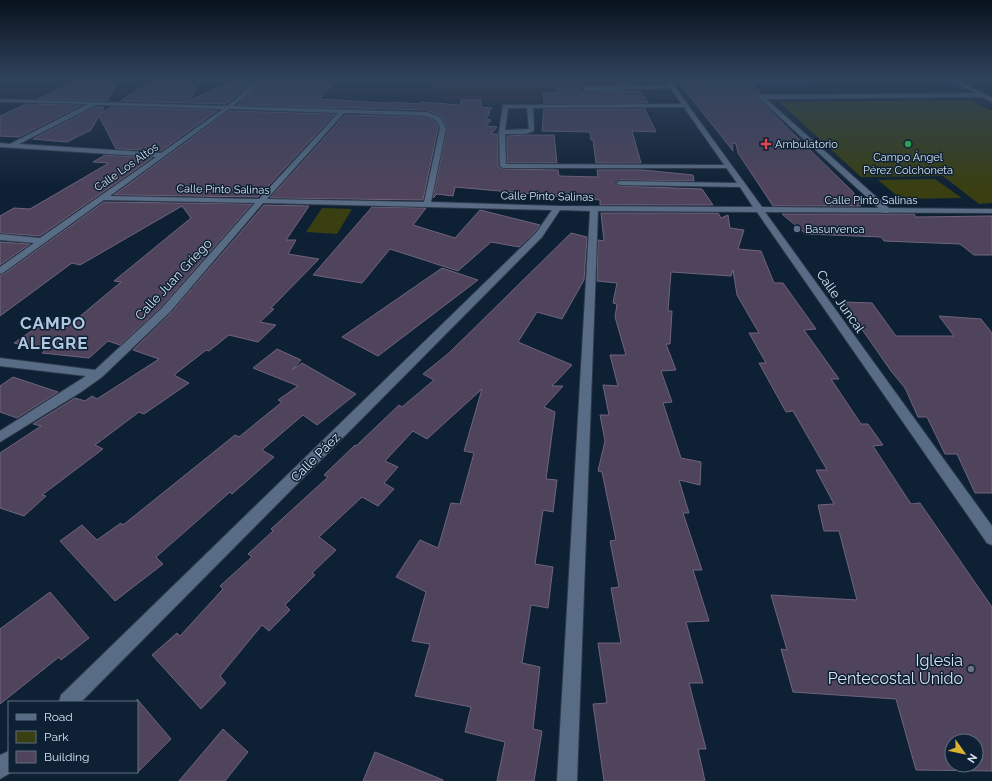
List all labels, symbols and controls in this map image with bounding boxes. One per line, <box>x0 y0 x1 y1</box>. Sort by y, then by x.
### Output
marker: Ambulatorio <box>760 138 772 150</box>
place label: Ambulatorio <box>775 138 838 151</box>
marker: Campo Ángel Pérez Colchoneta <box>903 139 913 149</box>
street label: Calle Los Altos <box>92 140 161 194</box>
place label: Campo Ángel Pérez Colchoneta <box>863 150 953 177</box>
street label: Calle Pinto Salinas <box>176 182 270 197</box>
street label: Calle Pinto Salinas <box>500 189 594 204</box>
street label: Calle Pinto Salinas <box>824 194 918 207</box>
place label: Basurvenca <box>805 223 865 236</box>
marker: Basurvenca <box>792 224 802 234</box>
street label: Calle Juan Griego <box>132 235 215 323</box>
street label: Calle Juncal <box>814 267 868 336</box>
district label: CAMPO ALEGRE <box>17 313 89 353</box>
street label: Calle Páez <box>288 430 343 485</box>
place label: Iglesia Pentecostal Unido <box>828 651 963 688</box>
marker: Iglesia Pentecostal Unido <box>966 664 976 674</box>
legend <box>8 701 138 773</box>
text: Road <box>44 710 73 724</box>
text: Park <box>44 730 69 744</box>
north arrow <box>944 733 984 773</box>
text: Building <box>44 750 90 764</box>
text: N <box>964 751 980 765</box>

